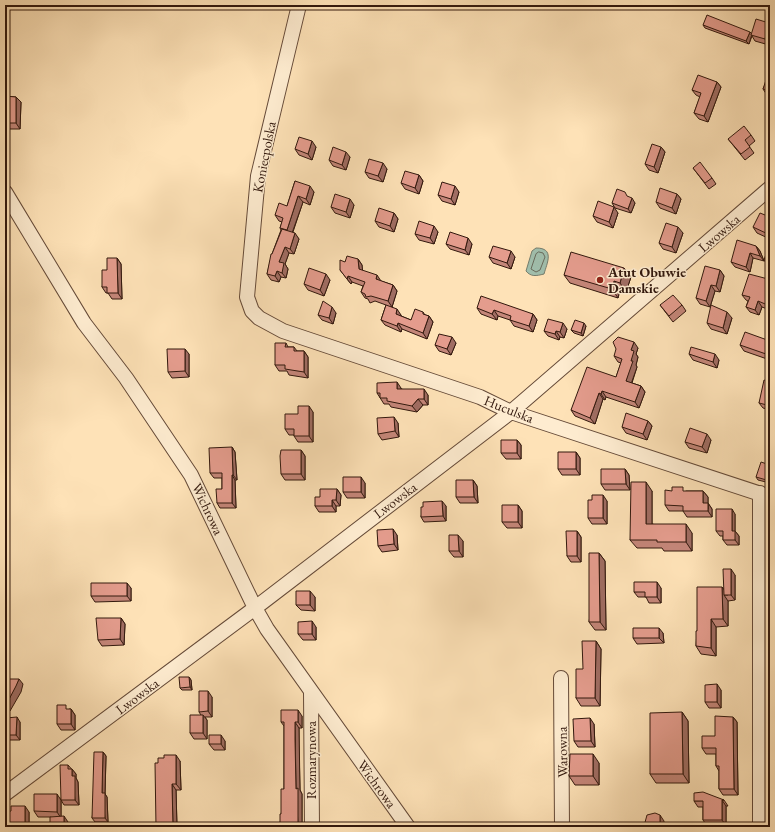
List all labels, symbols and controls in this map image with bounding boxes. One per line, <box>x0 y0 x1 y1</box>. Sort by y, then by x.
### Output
street label: Koniecpolska <box>248 119 280 194</box>
street label: Lwowska <box>694 210 744 256</box>
place label: Atut Obuwie Damskie <box>607 263 686 297</box>
marker: Atut Obuwie Damskie <box>595 275 605 285</box>
street label: Huculska <box>482 391 537 427</box>
street label: Lwowska <box>370 478 421 522</box>
street label: Wichrowa <box>188 480 228 538</box>
street label: Lwowska <box>112 674 163 718</box>
street label: Rozmarynowa <box>302 720 320 799</box>
street label: Warowna <box>553 726 571 778</box>
street label: Wichrowa <box>353 756 401 812</box>

